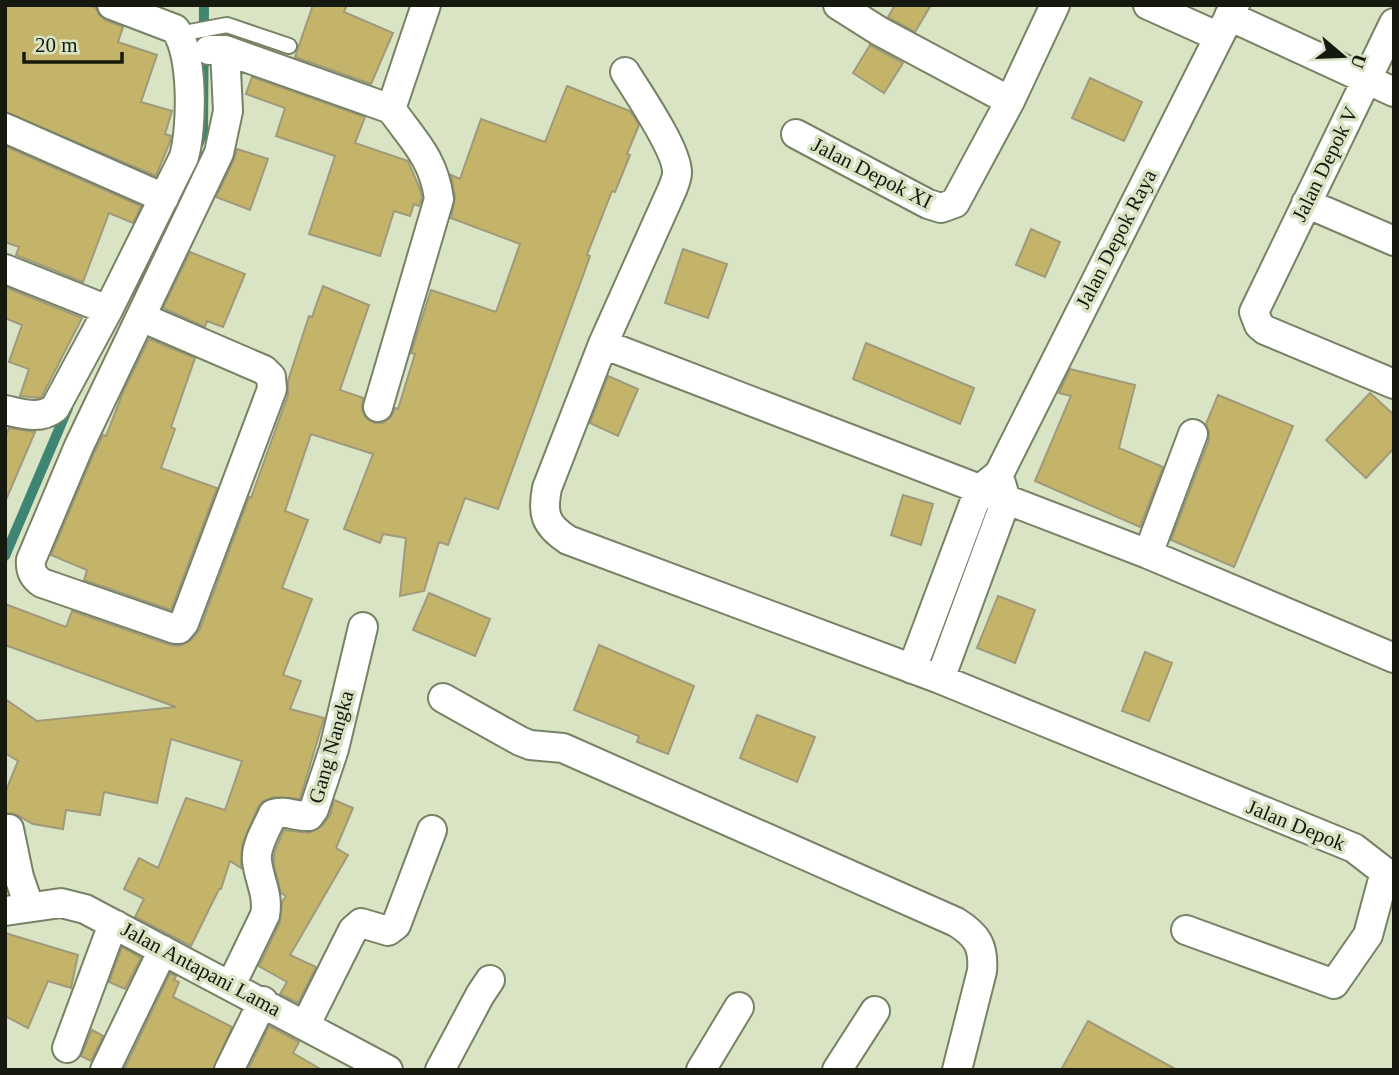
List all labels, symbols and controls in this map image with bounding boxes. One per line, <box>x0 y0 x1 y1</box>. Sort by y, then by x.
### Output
scale bar <box>24 21 122 65</box>
north arrow <box>1308 21 1378 91</box>
text: 20 m <box>35 33 78 57</box>
text: U <box>1346 51 1371 72</box>
street label: Jalan Depok V <box>1287 103 1363 225</box>
street label: Jalan Depok XI <box>808 132 936 214</box>
street label: Jalan Depok Raya <box>1071 165 1162 313</box>
street label: Gang Nangka <box>303 687 359 806</box>
street label: Jalan Depok <box>1243 794 1349 856</box>
street label: Jalan Antapani Lama <box>117 917 285 1022</box>

